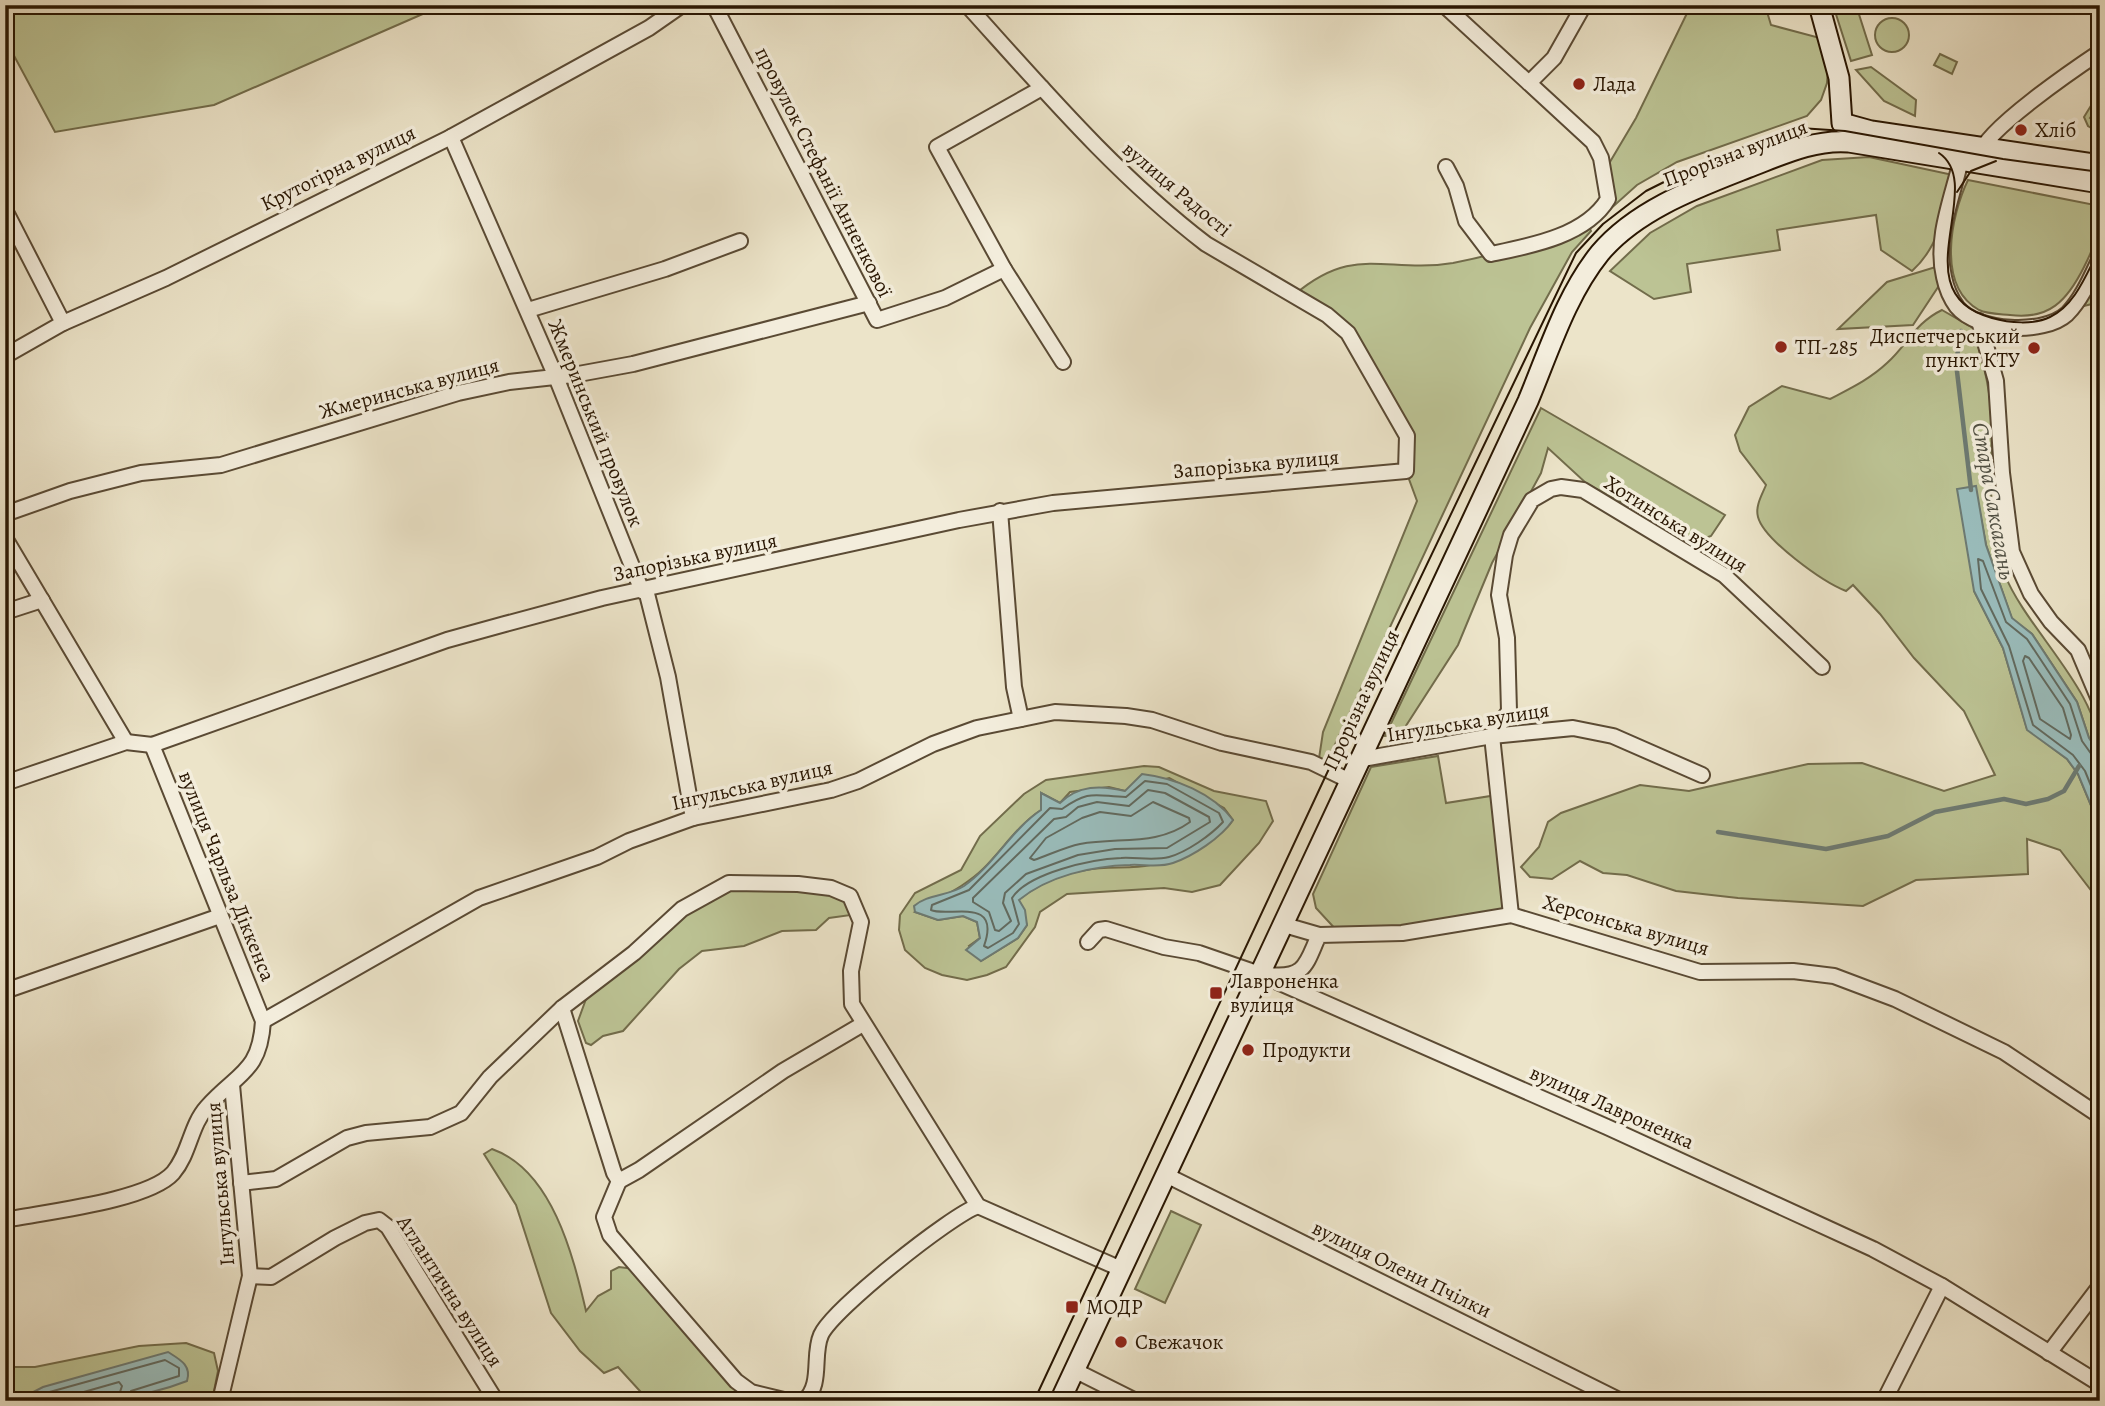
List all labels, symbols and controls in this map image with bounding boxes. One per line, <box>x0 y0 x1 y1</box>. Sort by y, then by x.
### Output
street label: провулок Стефанії Анненкової <box>749 42 900 302</box>
place label: Лада <box>1593 70 1636 98</box>
marker: Лада <box>1571 76 1587 92</box>
street label: Прорізна вулиця <box>1659 113 1811 193</box>
place label: Хліб <box>2035 116 2076 144</box>
street label: Крутогірна вулиця <box>256 118 420 218</box>
marker: Хліб <box>2013 122 2029 138</box>
street label: вулиця Радості <box>1117 135 1237 243</box>
street label: Жмеринський провулок <box>542 315 650 531</box>
place label: Диспетчерський пункт КТУ <box>1870 322 2020 374</box>
place label: ТП-285 <box>1795 333 1858 361</box>
marker: ТП-285 <box>1773 339 1789 355</box>
marker: Диспетчерський пункт КТУ <box>2026 340 2042 356</box>
street label: Жмеринська вулиця <box>316 351 502 425</box>
water label: Стара Саксагань <box>1964 420 2023 582</box>
street label: Запорізька вулиця <box>1172 443 1340 485</box>
street label: Хотинська вулиця <box>1599 469 1753 579</box>
street label: Запорізька вулиця <box>610 526 780 588</box>
street label: Прорізна вулиця <box>1316 625 1406 775</box>
street label: Інгульська вулиця <box>1385 695 1551 749</box>
street label: Інгульська вулиця <box>669 753 835 817</box>
street label: вулиця Чарльза Діккенса <box>172 767 282 986</box>
street label: Херсонська вулиця <box>1539 888 1713 962</box>
place label: Лавроненка вулиця <box>1230 967 1339 1019</box>
marker: Лавроненка вулиця <box>1208 985 1224 1001</box>
place label: Продукти <box>1262 1036 1351 1064</box>
marker: Продукти <box>1240 1042 1256 1058</box>
street label: вулиця Лавроненка <box>1525 1058 1699 1156</box>
street label: Інгульська вулиця <box>199 1101 241 1267</box>
street label: Атлантична вулиця <box>390 1209 510 1372</box>
street label: вулиця Олени Пчілки <box>1308 1213 1496 1325</box>
place label: МОДР <box>1086 1293 1143 1321</box>
marker: МОДР <box>1064 1299 1080 1315</box>
place label: Свежачок <box>1135 1328 1224 1356</box>
marker: Свежачок <box>1113 1334 1129 1350</box>

